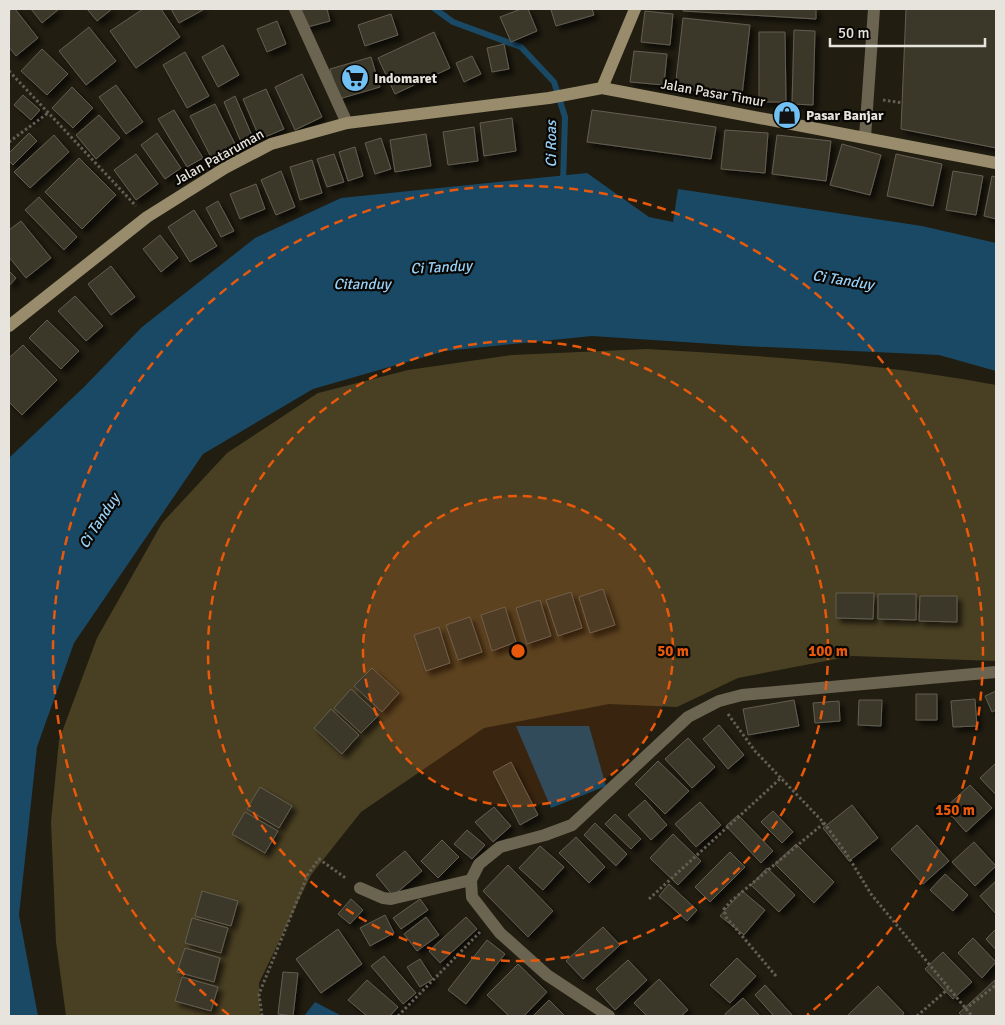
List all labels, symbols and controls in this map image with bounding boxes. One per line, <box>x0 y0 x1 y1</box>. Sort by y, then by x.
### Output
scale bar <box>830 15 985 47</box>
text: 50 m <box>838 24 869 42</box>
supermarket icon: Indomaret <box>340 63 370 93</box>
place label: Indomaret <box>374 70 438 87</box>
street label: Jalan Pasar Timur <box>659 75 767 111</box>
shop icon: Pasar Banjar <box>772 100 802 130</box>
place label: Pasar Banjar <box>806 107 884 124</box>
water label: Ci Roas <box>542 119 560 168</box>
street label: Jalan Pataruman <box>171 125 267 189</box>
water label: Ci Tanduy <box>410 256 474 278</box>
water label: Ci Tanduy <box>811 266 877 294</box>
water label: Citanduy <box>333 275 393 293</box>
water label: Ci Tanduy <box>75 489 124 552</box>
centre of rings <box>509 642 527 660</box>
text: 50 m <box>657 642 689 660</box>
text: 100 m <box>808 642 848 660</box>
text: 150 m <box>935 801 975 819</box>

